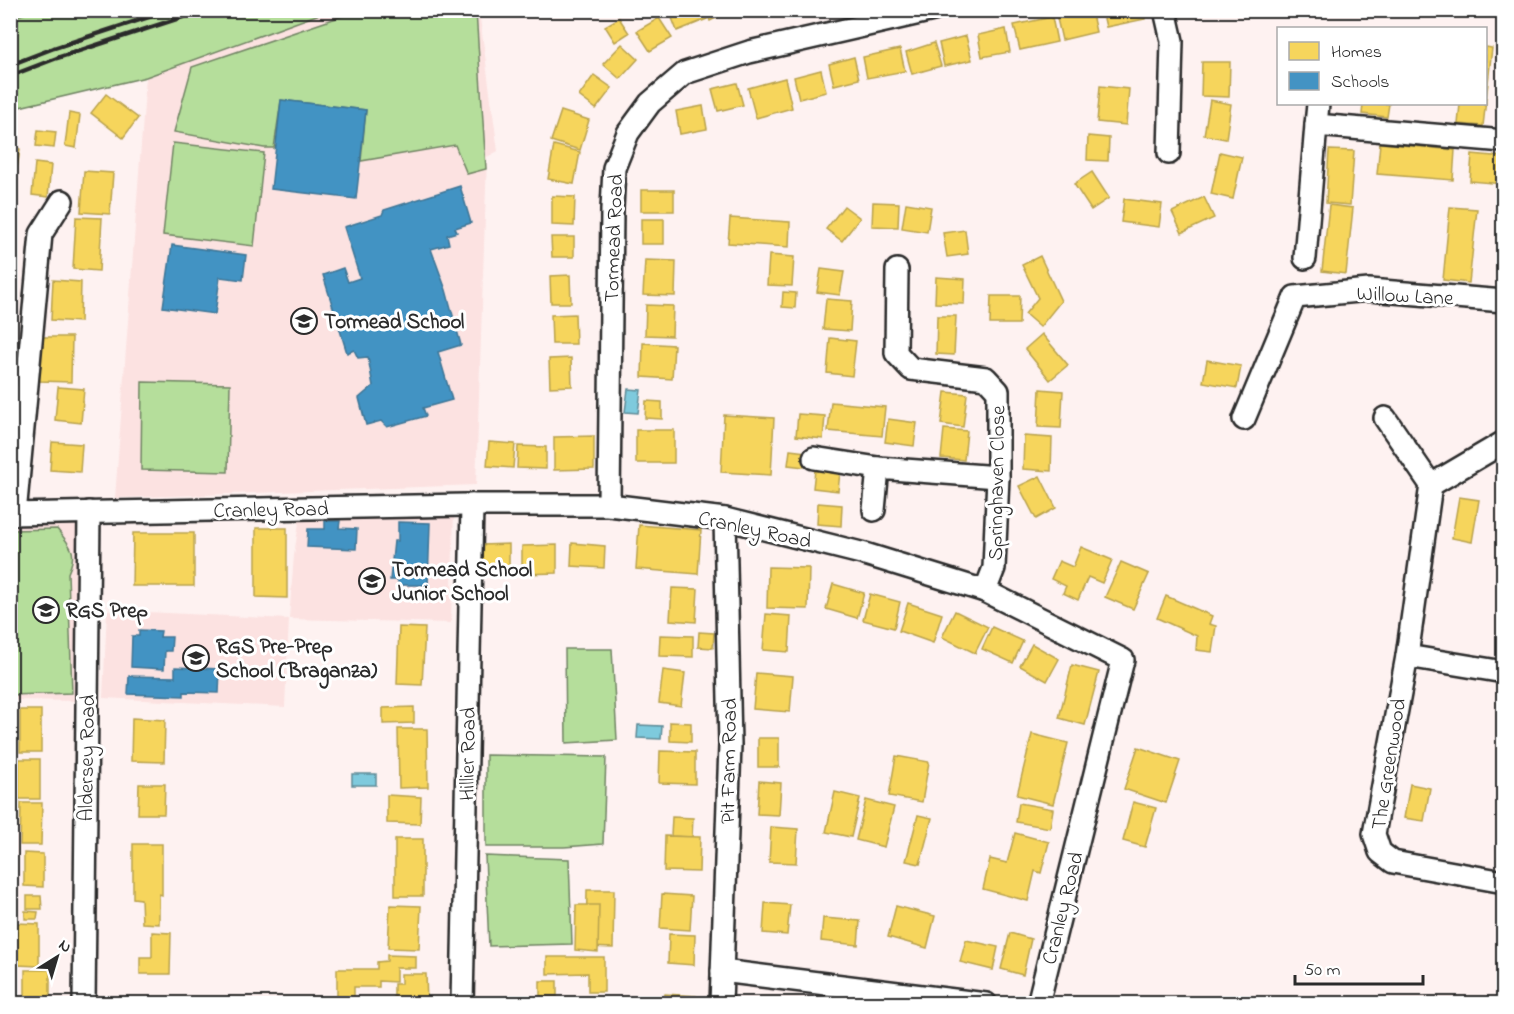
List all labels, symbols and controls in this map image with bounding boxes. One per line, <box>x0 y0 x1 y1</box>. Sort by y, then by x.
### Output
legend <box>1277 27 1487 105</box>
text: Homes <box>1331 40 1382 66</box>
text: Schools <box>1331 70 1389 96</box>
street label: Tormead Road <box>598 173 632 303</box>
street label: Willow Lane <box>1356 279 1455 315</box>
school or university icon: Tormead School <box>289 306 319 336</box>
place label: Tormead School <box>324 308 465 338</box>
street label: Springhaven Close <box>982 405 1016 561</box>
street label: Cranley Road <box>213 495 329 529</box>
street label: Cranley Road <box>695 504 814 560</box>
place label: Tormead School Junior School <box>392 556 533 610</box>
school or university icon: Tormead School Junior School <box>357 566 387 596</box>
school or university icon: RGS Prep <box>31 595 61 625</box>
place label: RGS Prep <box>66 597 148 627</box>
place label: RGS Pre-Prep School (Braganza) <box>216 633 378 689</box>
school or university icon: RGS Pre-Prep School (Braganza) <box>181 643 211 673</box>
street label: Aldersey Road <box>72 694 106 822</box>
street label: The Greenwood <box>1365 696 1415 832</box>
street label: Pit Farm Road <box>714 698 746 824</box>
street label: Hillier Road <box>453 707 485 801</box>
street label: Cranley Road <box>1035 849 1094 969</box>
north arrow <box>27 927 87 987</box>
text: N <box>53 934 77 960</box>
scale bar <box>1295 948 1422 986</box>
text: 50 m <box>1304 958 1341 984</box>

